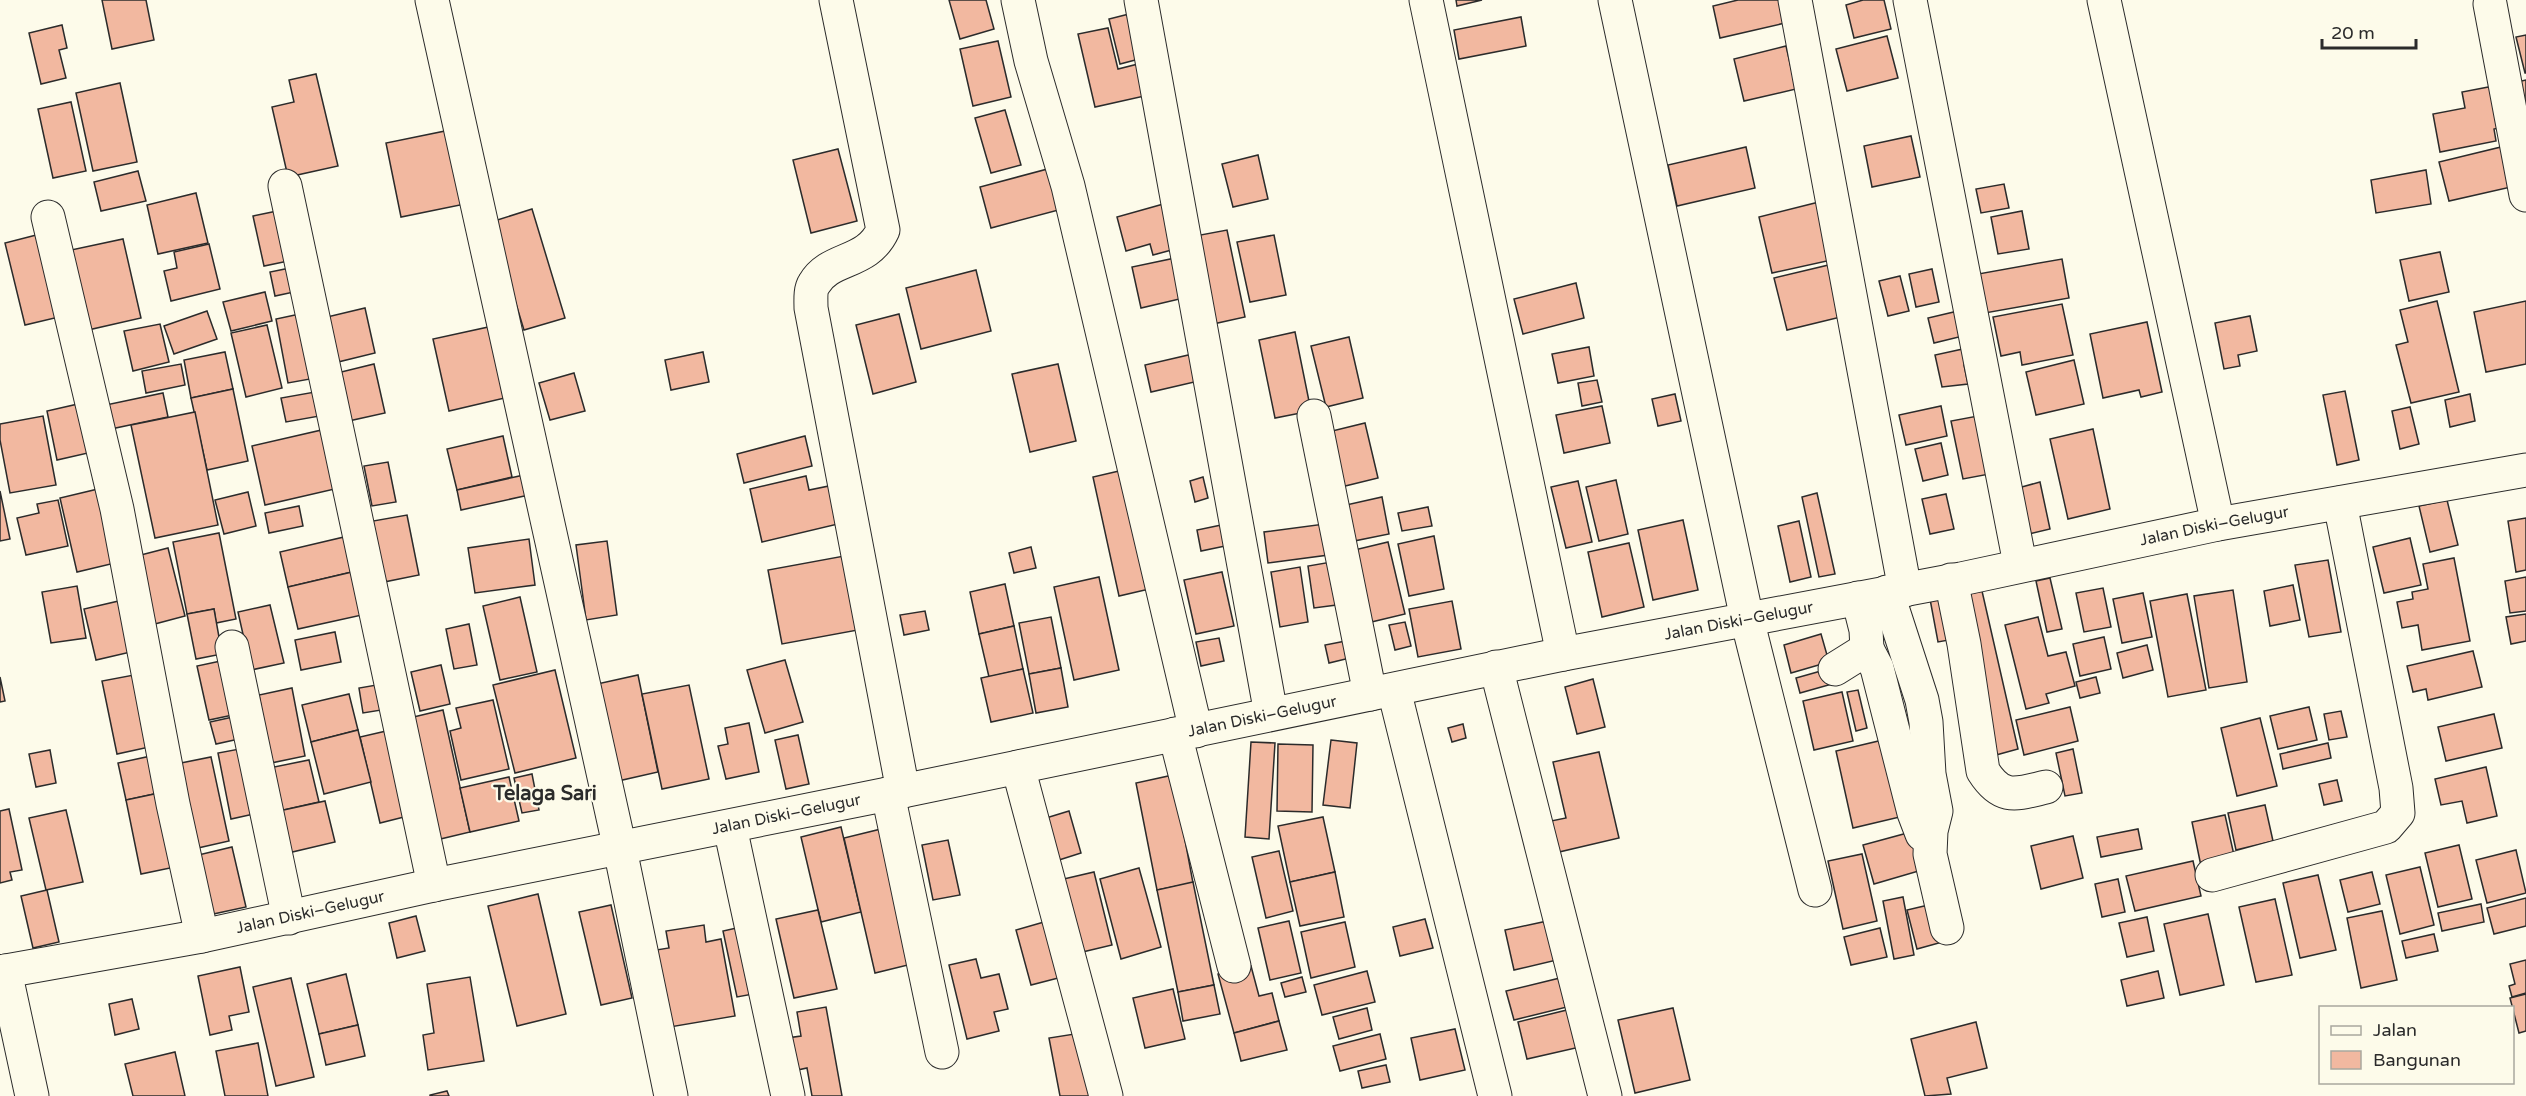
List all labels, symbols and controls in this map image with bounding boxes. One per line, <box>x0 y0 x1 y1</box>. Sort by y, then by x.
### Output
scale bar <box>2322 12 2416 50</box>
text: 20 m <box>2331 22 2375 44</box>
street label: Jalan Diski–Gelugur <box>2138 502 2291 550</box>
street label: Jalan Diski–Gelugur <box>1662 597 1816 645</box>
street label: Jalan Diski–Gelugur <box>1186 691 1339 742</box>
district label: Telaga Sari <box>492 782 597 806</box>
street label: Jalan Diski–Gelugur <box>710 790 863 839</box>
street label: Jalan Diski–Gelugur <box>234 886 387 938</box>
legend <box>2319 1006 2514 1084</box>
text: Jalan <box>2373 1019 2417 1041</box>
text: Bangunan <box>2373 1049 2461 1071</box>

